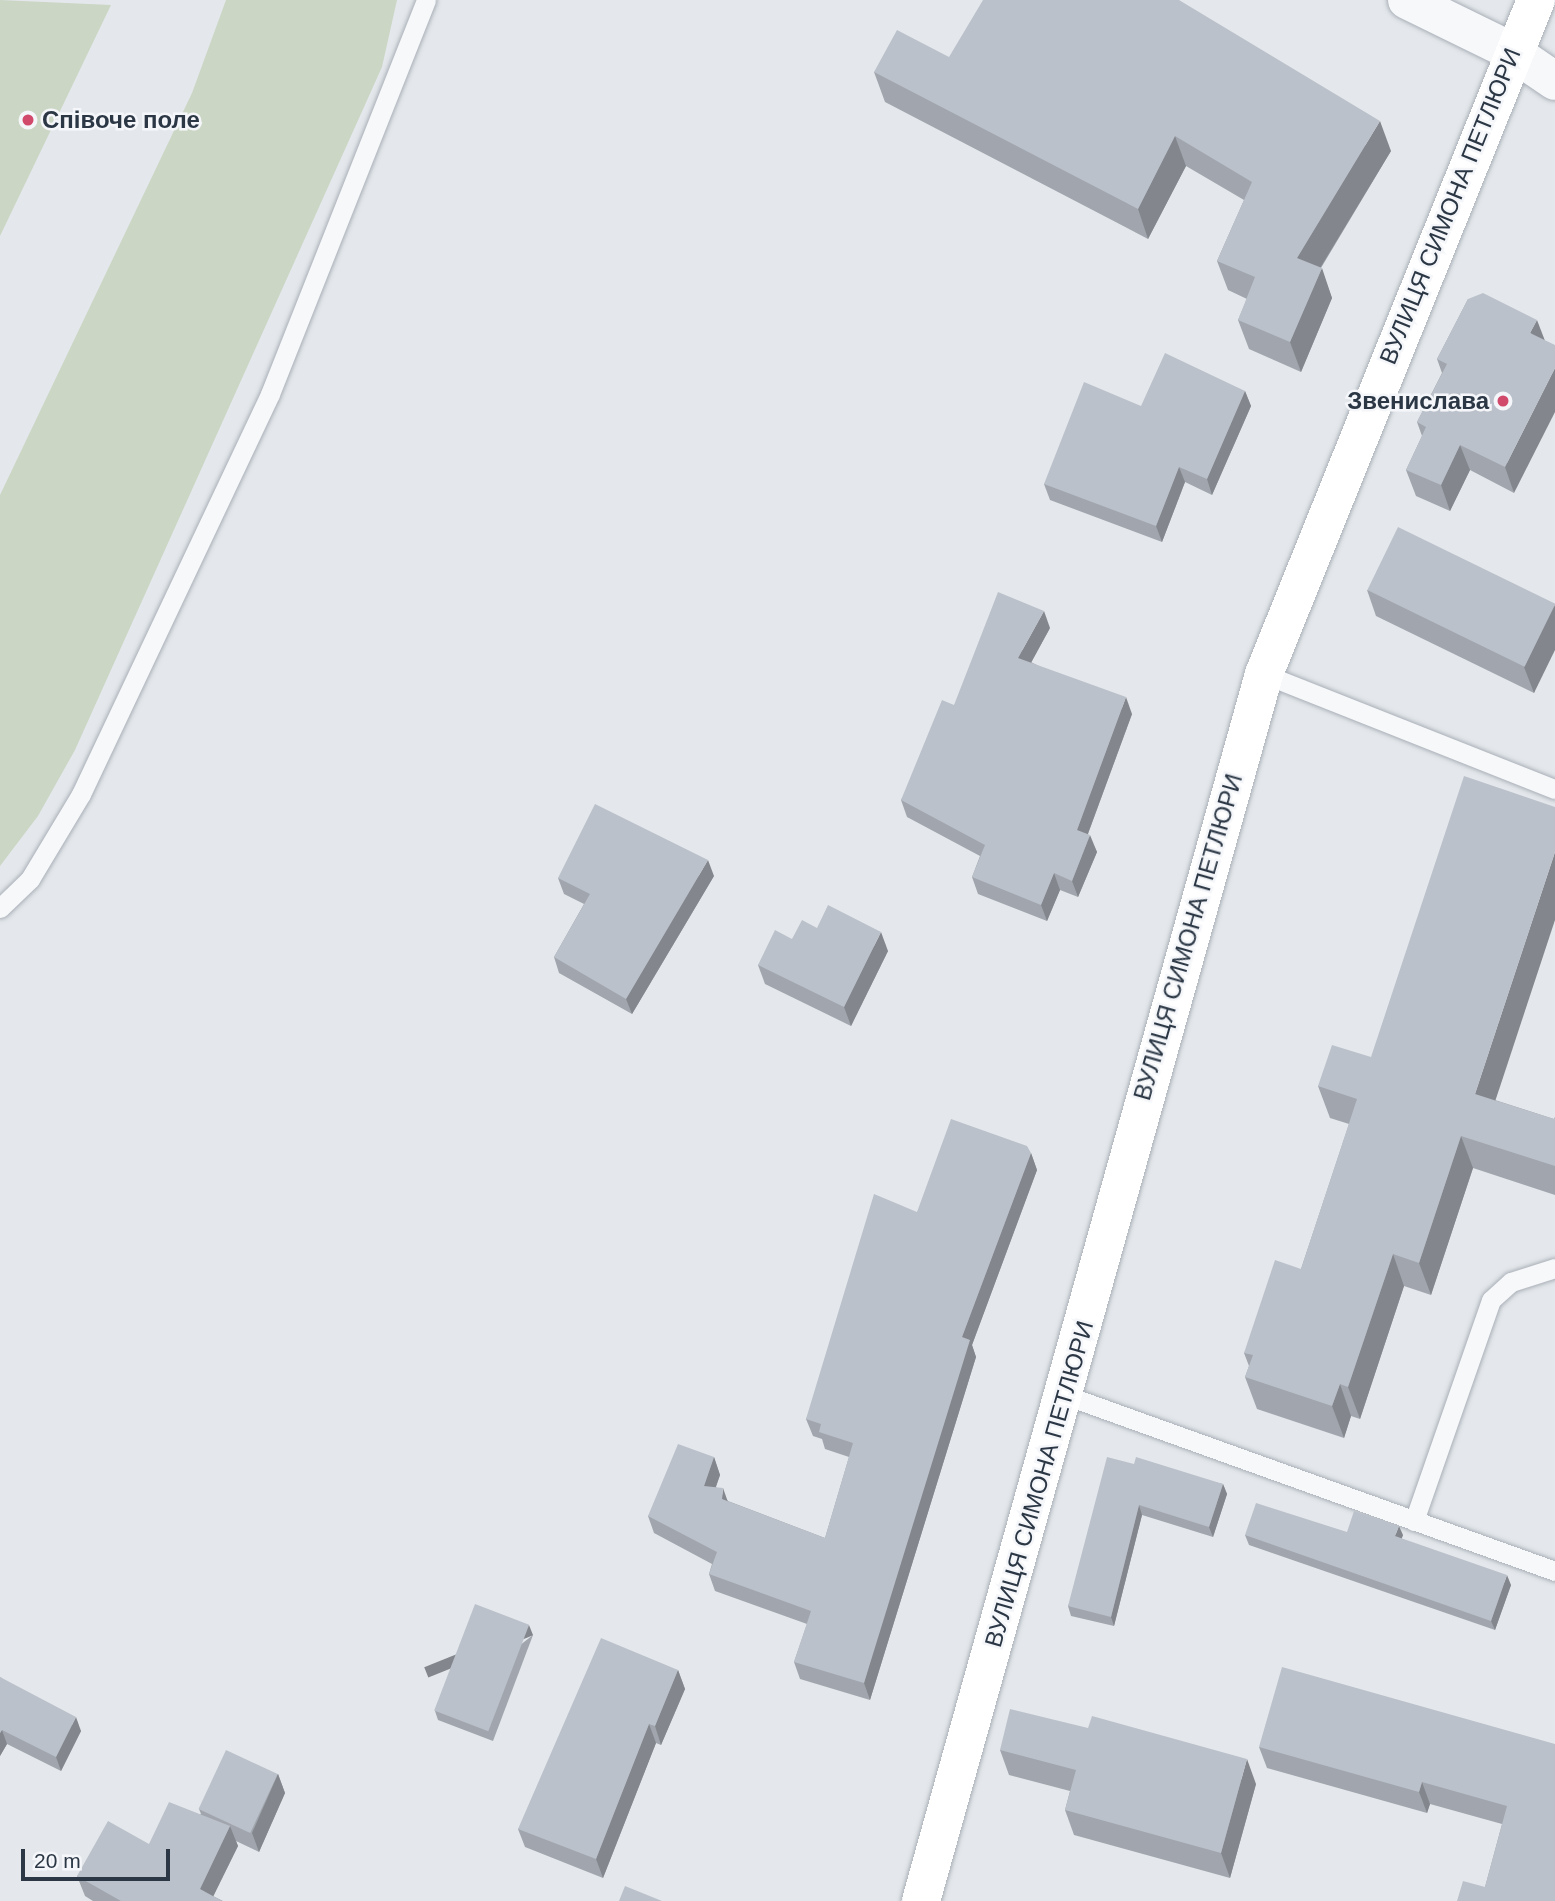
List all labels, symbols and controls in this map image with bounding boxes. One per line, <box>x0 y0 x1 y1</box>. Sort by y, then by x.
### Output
street label: ВУЛИЦЯ СИМОНА ПЕТЛЮРИ <box>1373 44 1527 368</box>
place label: Співоче поле <box>42 106 200 134</box>
marker: Співоче поле <box>20 112 36 128</box>
place label: Звенислава <box>1347 387 1489 415</box>
marker: Звенислава <box>1495 393 1511 409</box>
street label: ВУЛИЦЯ СИМОНА ПЕТЛЮРИ <box>1128 770 1248 1104</box>
street label: ВУЛИЦЯ СИМОНА ПЕТЛЮРИ <box>979 1317 1099 1651</box>
scale bar <box>24 1834 173 1878</box>
text: 20 m <box>34 1849 81 1872</box>

